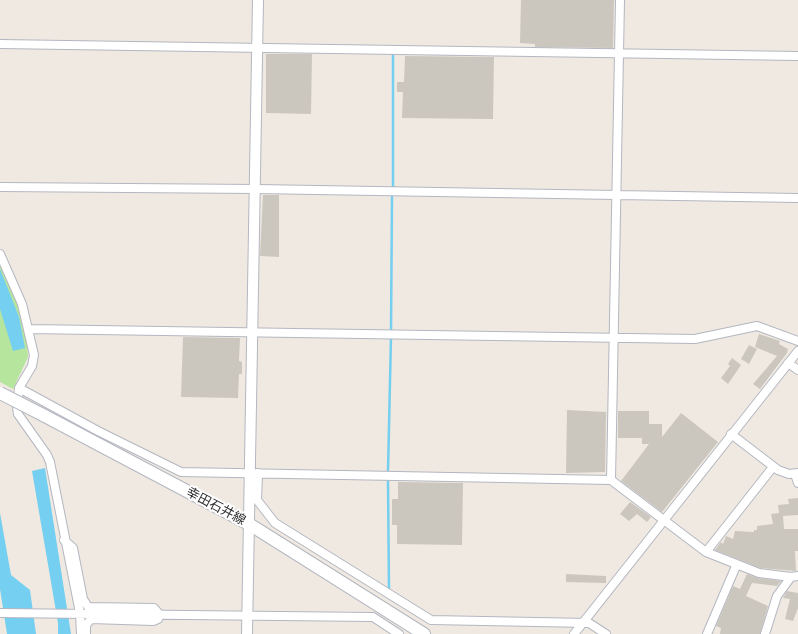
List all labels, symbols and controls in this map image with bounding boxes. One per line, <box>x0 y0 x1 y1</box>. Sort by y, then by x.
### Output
street label: 幸田石井線 <box>184 484 248 528</box>

